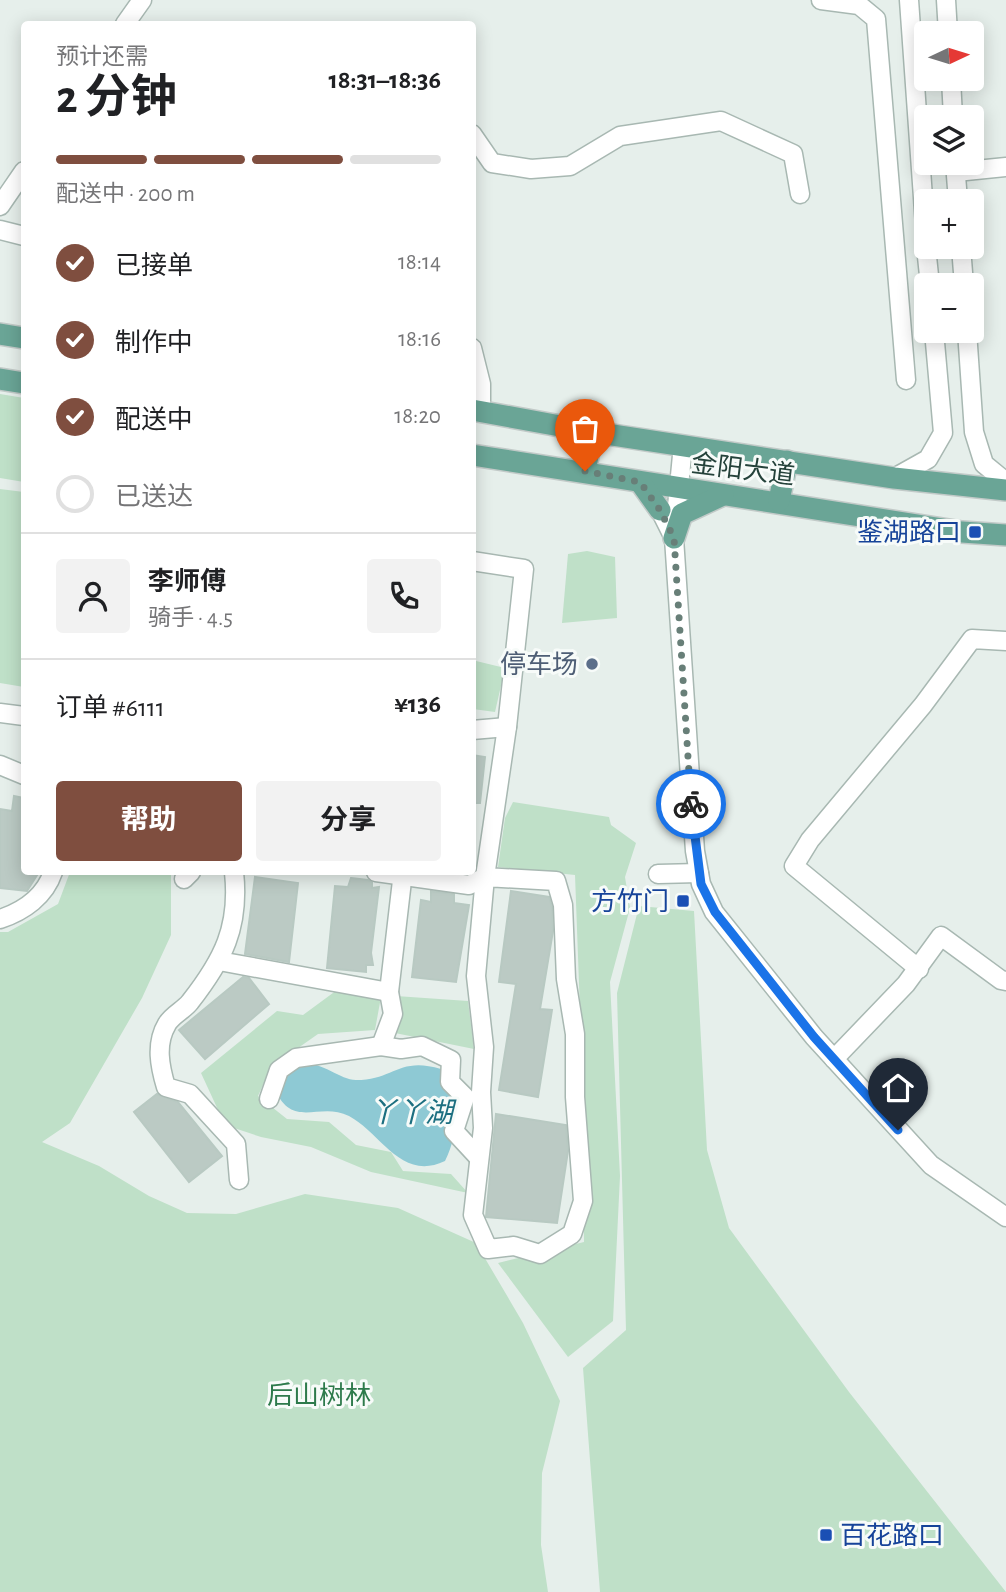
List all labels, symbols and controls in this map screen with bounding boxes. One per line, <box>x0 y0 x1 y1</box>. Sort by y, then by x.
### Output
north arrow <box>914 21 984 91</box>
map controls <box>914 21 984 343</box>
text: 预计还需 <box>56 46 148 69</box>
text: 18:31–18:36 <box>328 67 441 93</box>
text: 2 分钟 <box>56 75 177 121</box>
button: layers <box>914 105 984 175</box>
text: 配送中 · 200 m <box>56 183 195 206</box>
button: + <box>914 189 984 259</box>
icon: check <box>56 244 94 282</box>
text: 18:14 <box>398 251 441 274</box>
text: 已接单 <box>115 253 193 279</box>
button: − <box>914 273 984 343</box>
icon: check <box>56 321 94 359</box>
text: 18:16 <box>398 328 441 351</box>
text: 制作中 <box>115 330 193 356</box>
icon: check <box>56 398 94 436</box>
pin <box>555 399 615 471</box>
text: 18:20 <box>394 405 441 428</box>
text: 配送中 <box>115 407 193 433</box>
icon: bag <box>566 410 604 448</box>
street label: 金阳大道 <box>690 449 796 489</box>
text: 已送达 <box>115 484 193 510</box>
place label: 鉴湖路口 <box>857 519 961 546</box>
marker: 鉴湖路口 <box>967 524 983 540</box>
button: person <box>56 559 130 633</box>
button: phone <box>367 559 441 633</box>
text: 李师傅 <box>148 569 226 595</box>
text: 骑手 · 4.5 <box>148 607 233 630</box>
place label: 停车场 <box>500 650 578 678</box>
marker: 停车场 <box>584 656 600 672</box>
text: ¥136 <box>394 691 441 717</box>
text: 订单 #6111 <box>56 695 165 721</box>
courier <box>656 769 726 839</box>
button: 帮助 <box>56 781 242 861</box>
button: 分享 <box>256 781 441 861</box>
icon: bike <box>672 785 710 823</box>
place label: 方竹门 <box>591 887 669 915</box>
marker: 方竹门 <box>675 893 691 909</box>
pin <box>868 1058 928 1130</box>
icon: home <box>879 1069 917 1107</box>
water label: 丫丫湖 <box>369 1098 457 1128</box>
park label: 后山树林 <box>267 1382 371 1409</box>
place label: 百花路口 <box>840 1522 944 1549</box>
marker: 百花路口 <box>818 1527 834 1543</box>

